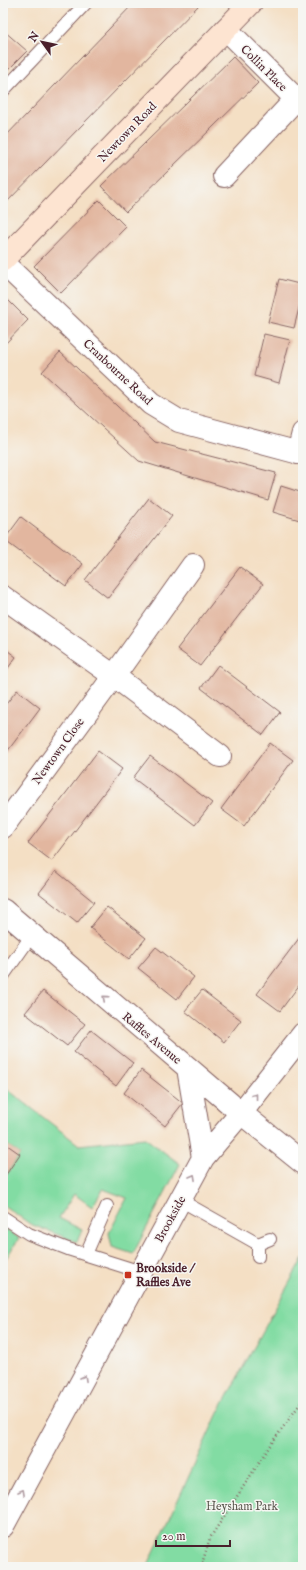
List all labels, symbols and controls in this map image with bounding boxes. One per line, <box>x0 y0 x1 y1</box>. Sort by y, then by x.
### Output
north arrow <box>22 22 62 62</box>
text: N <box>25 29 43 46</box>
street label: Collin Place <box>237 42 290 95</box>
street label: Newtown Road <box>95 99 160 166</box>
street label: Cranbourne Road <box>80 336 156 409</box>
street label: Newtown Close <box>29 715 88 788</box>
one-way arrow <box>103 995 110 1002</box>
street label: Raffles Avenue <box>119 1009 185 1068</box>
one-way arrow <box>250 1093 257 1100</box>
one-way arrow <box>188 1174 195 1182</box>
street label: Brookside <box>152 1193 190 1245</box>
place label: Brookside / Raffles Ave <box>136 1261 197 1290</box>
marker: Brookside / Raffles Ave <box>123 1270 133 1280</box>
one-way arrow <box>79 1375 86 1382</box>
one-way arrow <box>17 1489 24 1496</box>
park label: Heysham Park <box>206 1499 279 1514</box>
scale bar <box>156 1522 230 1548</box>
text: 20 m <box>162 1529 185 1544</box>

